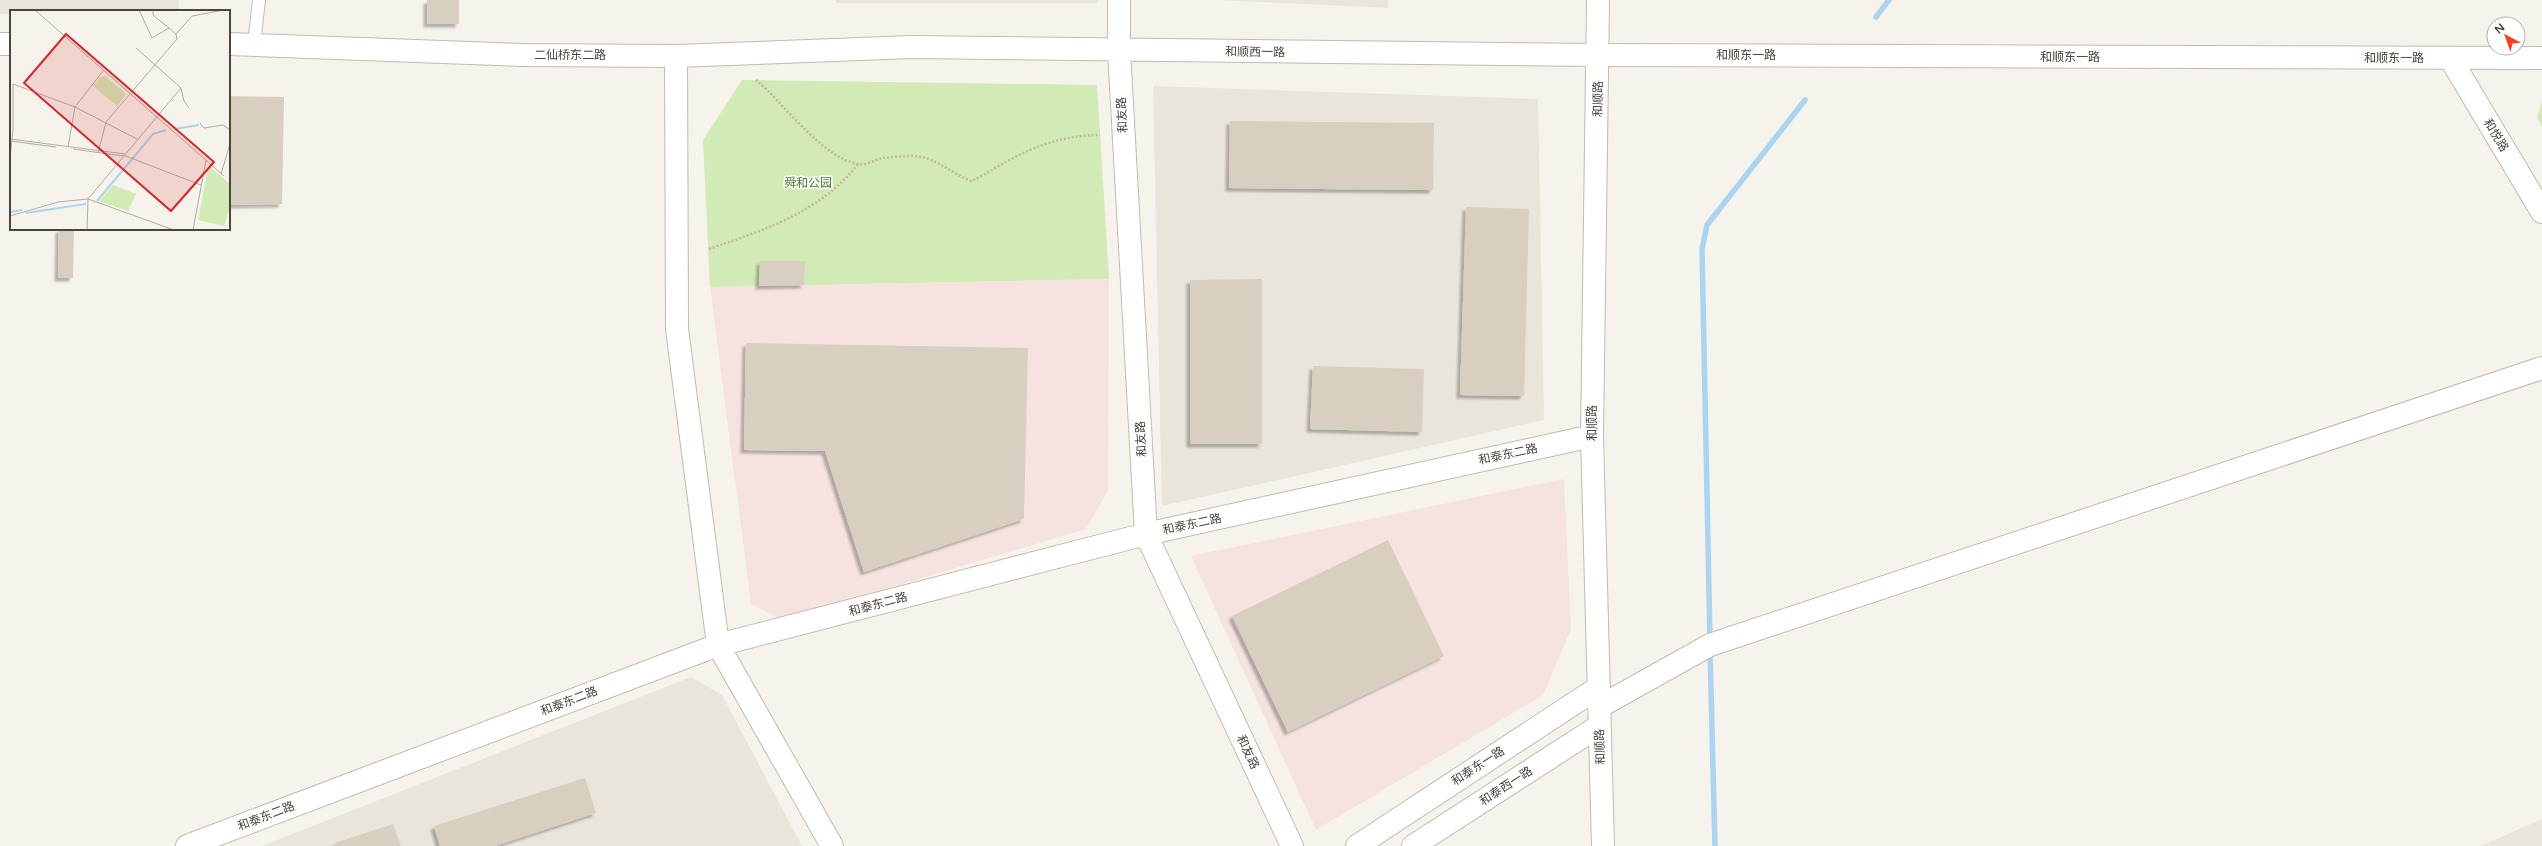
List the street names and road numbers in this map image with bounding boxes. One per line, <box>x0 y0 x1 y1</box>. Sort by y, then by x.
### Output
street label: 和顺西一路 <box>1225 44 1285 60</box>
street label: 二仙桥东二路 <box>534 48 606 62</box>
street label: 和顺东一路 <box>1716 48 1776 62</box>
street label: 和顺东一路 <box>2040 50 2100 64</box>
street label: 和顺东一路 <box>2364 51 2424 65</box>
street label: 和顺路 <box>1591 81 1605 117</box>
street label: 和友路 <box>1114 97 1130 133</box>
street label: 和悦路 <box>2481 116 2511 154</box>
street label: 和顺路 <box>1585 405 1599 441</box>
street label: 和友路 <box>1133 421 1149 457</box>
street label: 和泰东二路 <box>1477 441 1539 467</box>
street label: 和泰东二路 <box>1161 511 1223 537</box>
street label: 和泰东二路 <box>847 589 909 619</box>
street label: 和泰东二路 <box>538 684 600 718</box>
street label: 和顺路 <box>1592 729 1608 765</box>
street label: 和友路 <box>1234 733 1262 771</box>
street label: 和泰东一路 <box>1449 744 1507 788</box>
street label: 和泰西一路 <box>1477 764 1535 808</box>
street label: 和泰东二路 <box>235 799 297 833</box>

